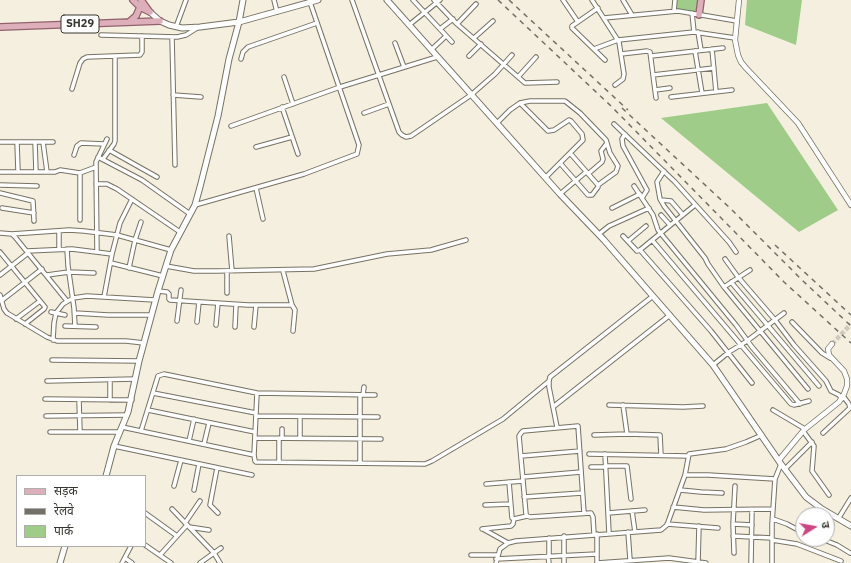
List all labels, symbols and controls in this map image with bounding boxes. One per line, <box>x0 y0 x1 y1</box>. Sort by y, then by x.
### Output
road number: SH29 <box>61 15 99 33</box>
legend <box>16 475 146 547</box>
text: सड़क <box>54 483 78 498</box>
text: रेलवे <box>54 503 74 518</box>
north arrow <box>795 507 835 547</box>
text: उ <box>818 520 833 529</box>
text: पार्क <box>54 523 73 538</box>

